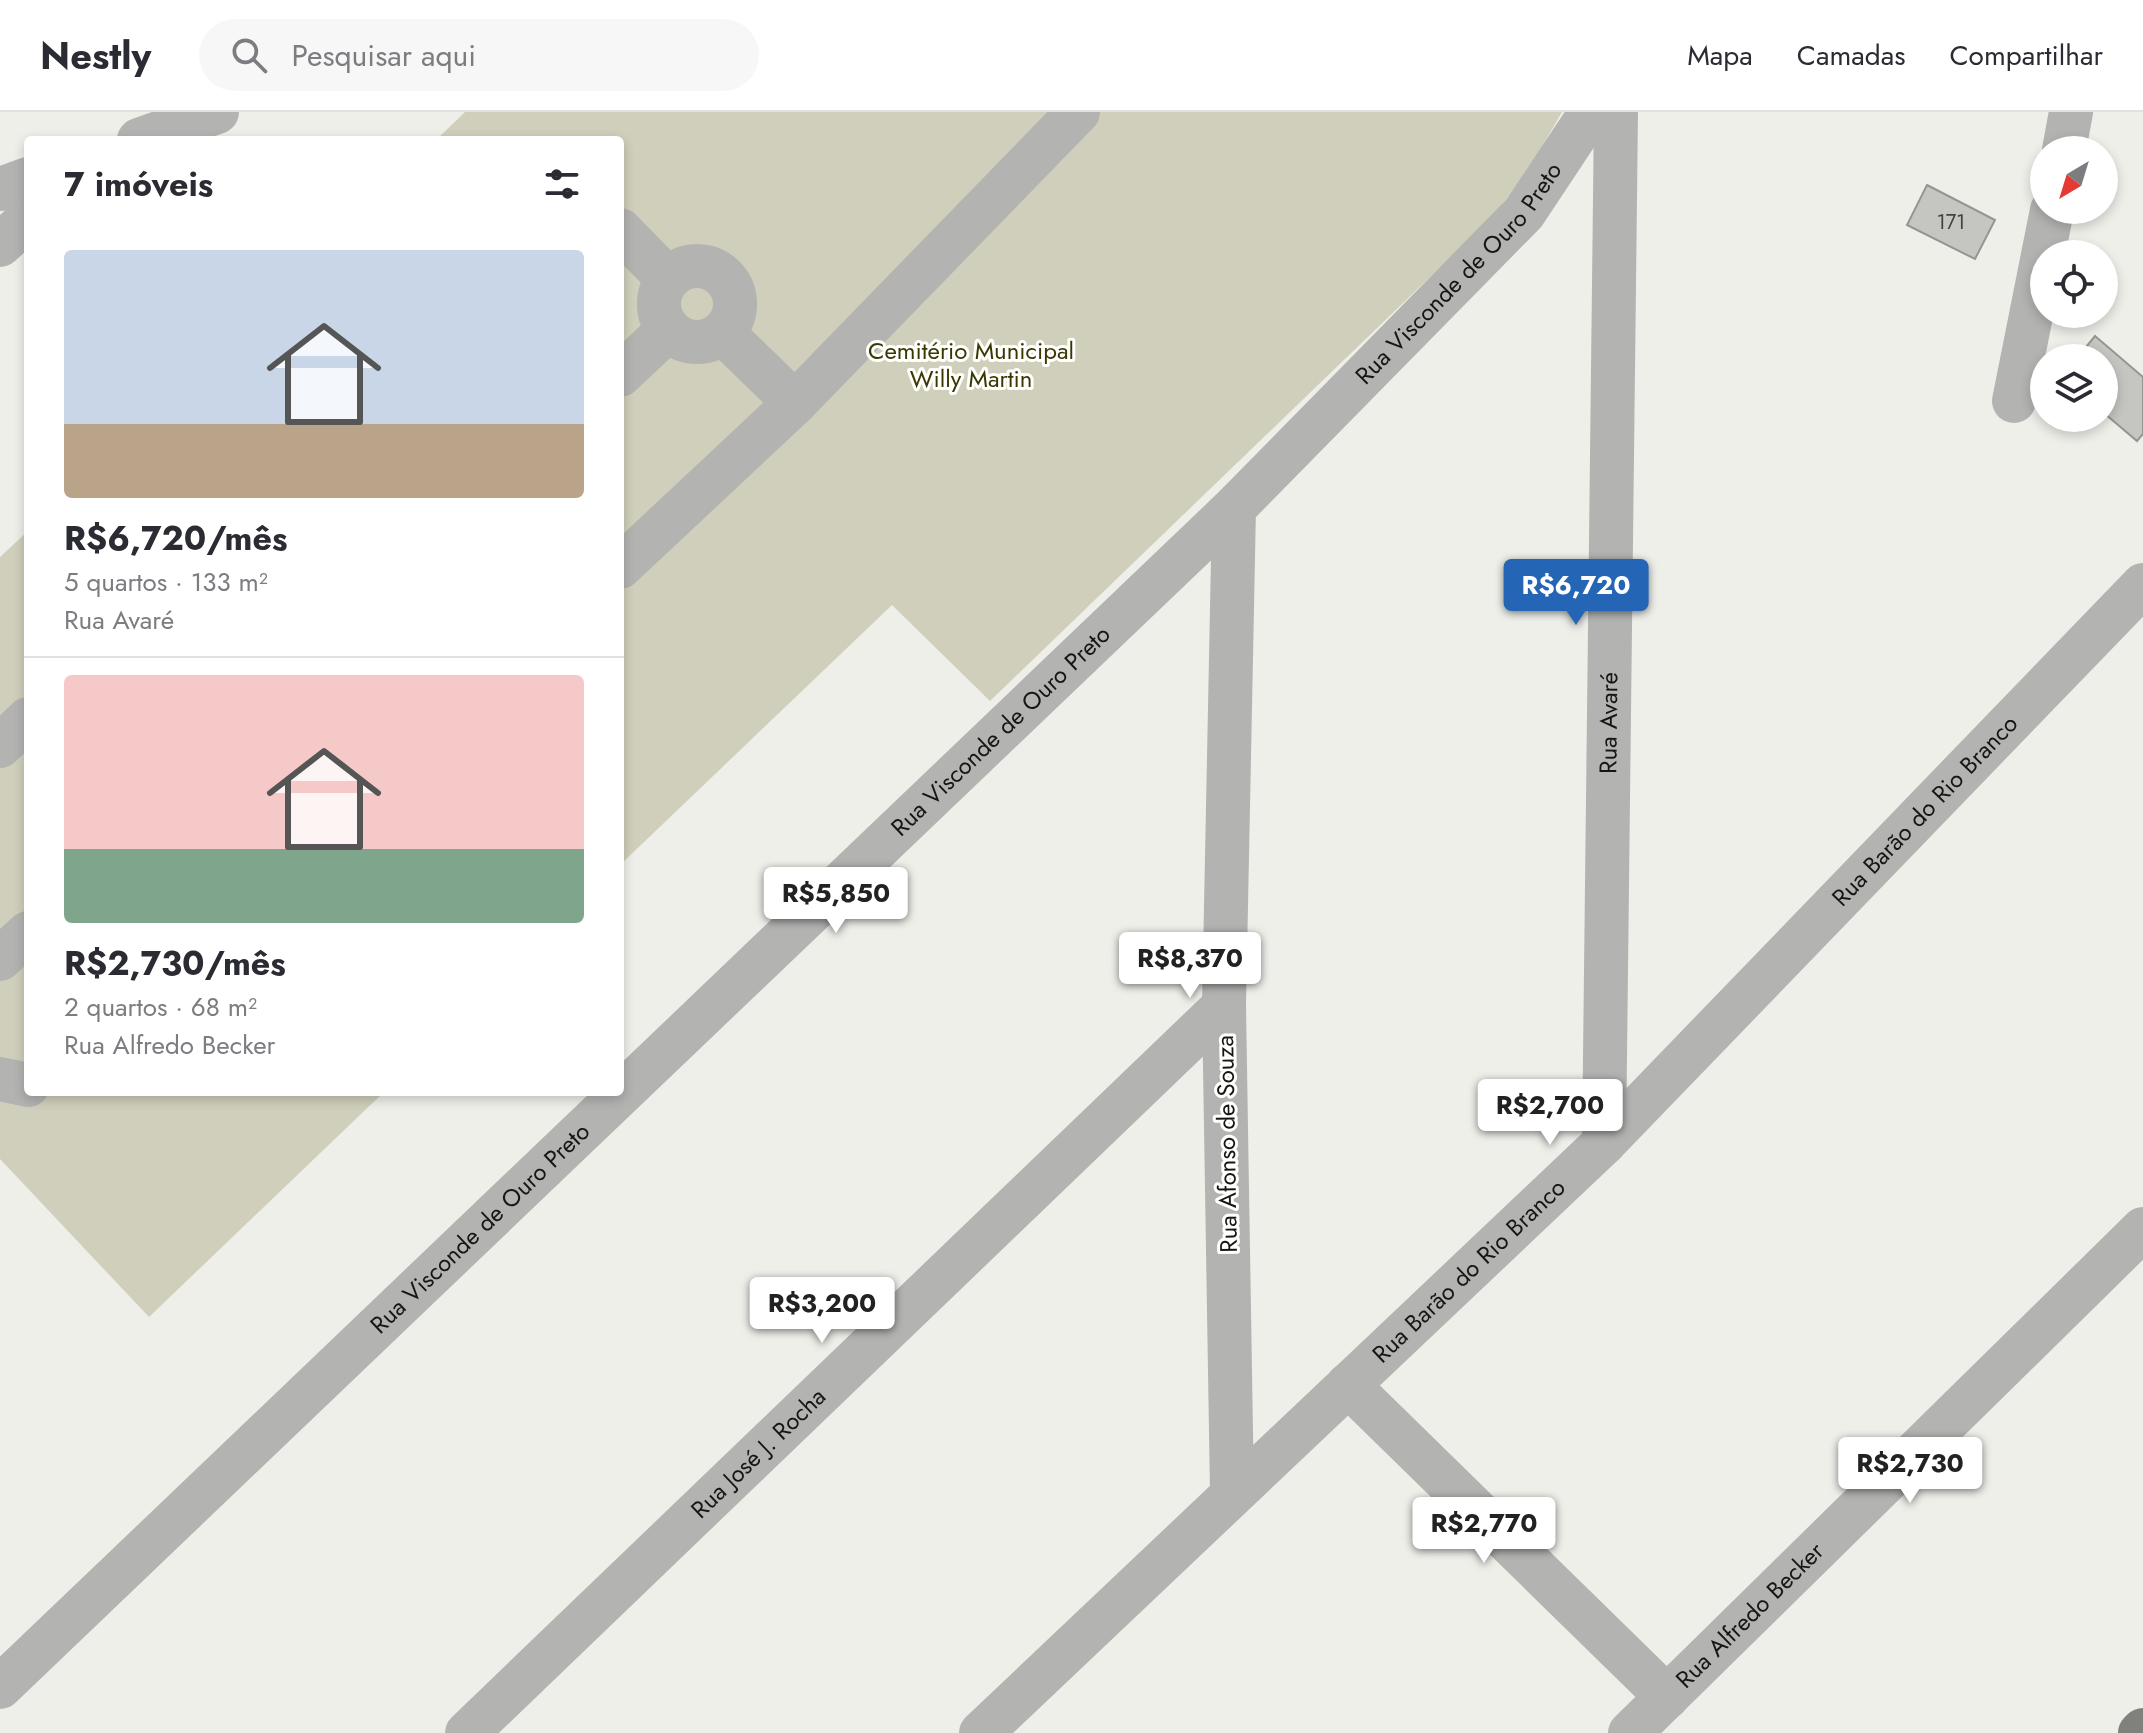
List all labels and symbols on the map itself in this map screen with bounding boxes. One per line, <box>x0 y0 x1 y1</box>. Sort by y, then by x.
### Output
north arrow <box>2030 136 2118 224</box>
street label: Rua Visconde de Ouro Preto <box>1347 155 1570 392</box>
house number: 171 <box>1937 208 1965 237</box>
park label: Cemitério Municipal Willy Martin <box>868 333 1074 396</box>
pin: R$6,720 <box>1502 559 1650 627</box>
street label: Rua Visconde de Ouro Preto <box>883 617 1118 844</box>
street label: Rua Avaré <box>1590 672 1626 774</box>
street label: Rua Barão do Rio Branco <box>1824 707 2026 914</box>
pin: R$5,850 <box>762 867 910 935</box>
pin: R$8,370 <box>1116 932 1264 1000</box>
street label: Rua Afonso de Souza <box>1207 1035 1246 1253</box>
pin: R$2,700 <box>1476 1079 1624 1147</box>
street label: Rua Visconde de Ouro Preto <box>362 1114 597 1341</box>
street label: Rua Barão do Rio Branco <box>1364 1170 1573 1371</box>
pin: R$3,200 <box>748 1277 896 1345</box>
street label: Rua José J. Rocha <box>683 1379 833 1526</box>
pin: R$2,730 <box>1836 1437 1984 1505</box>
pin: R$2,770 <box>1410 1497 1558 1565</box>
street label: Rua Alfredo Becker <box>1668 1533 1832 1696</box>

